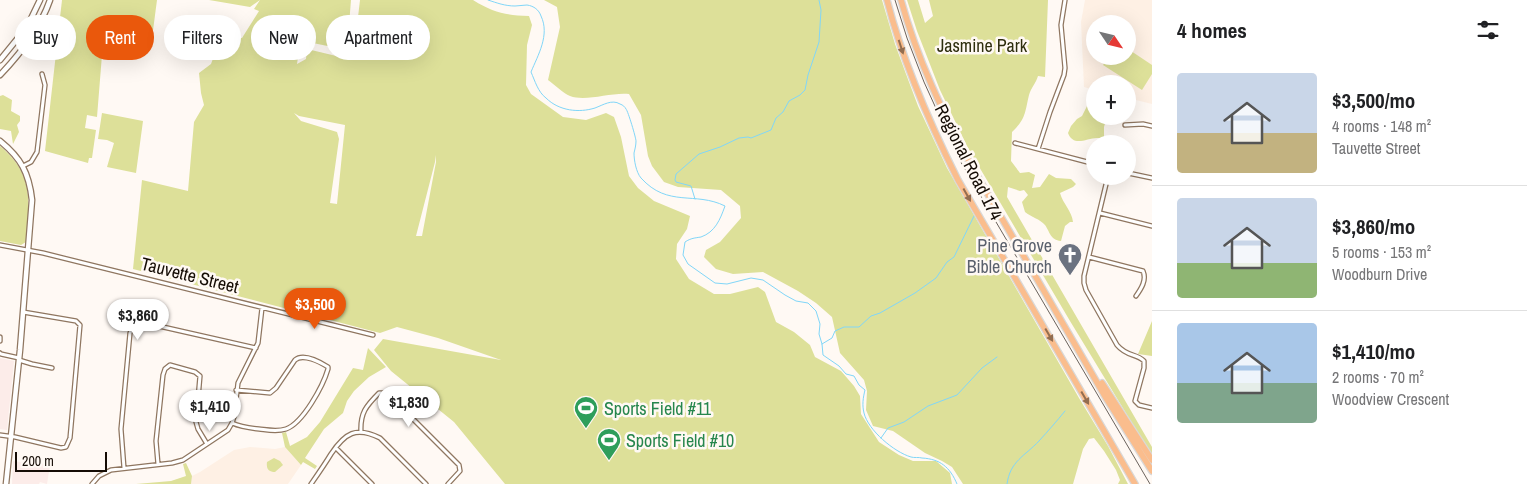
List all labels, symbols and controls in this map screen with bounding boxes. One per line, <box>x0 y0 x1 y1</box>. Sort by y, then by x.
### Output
chip: Buy <box>15 15 76 60</box>
chip: Rent <box>86 15 154 60</box>
chip: Filters <box>164 15 241 60</box>
chip: New <box>251 15 316 60</box>
chip: Apartment <box>326 15 430 60</box>
north arrow <box>1086 15 1136 65</box>
map controls <box>1086 15 1136 185</box>
text: 4 homes <box>1177 16 1247 45</box>
icon: filters <box>1474 16 1502 44</box>
park label: Jasmine Park <box>937 33 1028 58</box>
one-way arrow <box>897 40 905 55</box>
button: + <box>1086 75 1136 125</box>
text: $3,500/mo <box>1332 86 1415 115</box>
icon: home <box>1217 93 1277 153</box>
street label: Regional Road 174 <box>929 100 1009 224</box>
text: 4 rooms · 148 m² <box>1332 115 1431 137</box>
button: − <box>1086 135 1136 185</box>
text: Tauvette Street <box>1332 137 1421 159</box>
one-way arrow <box>963 188 971 202</box>
text: $3,860/mo <box>1332 212 1415 241</box>
icon: home <box>1217 218 1277 278</box>
place label: Pine Grove Bible Church <box>967 233 1052 279</box>
text: 5 rooms · 153 m² <box>1332 241 1431 263</box>
church icon: Pine Grove Bible Church <box>1057 242 1083 276</box>
street label: Tauvette Street <box>139 251 241 299</box>
text: Woodburn Drive <box>1332 263 1427 285</box>
pin: $3,500 <box>274 288 356 330</box>
text: $3,500 <box>295 293 335 315</box>
pin: $3,860 <box>97 298 179 341</box>
text: $3,860 <box>118 304 158 326</box>
one-way arrow <box>1045 328 1053 343</box>
text: $1,410/mo <box>1332 337 1415 366</box>
icon: home <box>1217 343 1277 403</box>
text: 2 rooms · 70 m² <box>1332 366 1424 388</box>
pin: $1,830 <box>368 386 450 428</box>
text: Woodview Crescent <box>1332 388 1449 410</box>
pin: $1,410 <box>169 390 251 432</box>
text: $1,830 <box>389 391 429 413</box>
one-way arrow <box>1081 392 1090 405</box>
text: $1,410 <box>190 395 230 417</box>
sports icon: Sports Field #11 <box>573 395 599 429</box>
place label: Sports Field #11 <box>604 396 712 421</box>
sports icon: Sports Field #10 <box>596 427 622 461</box>
place label: Sports Field #10 <box>626 428 734 453</box>
scale bar <box>15 449 108 472</box>
text: 200 m <box>22 452 54 470</box>

